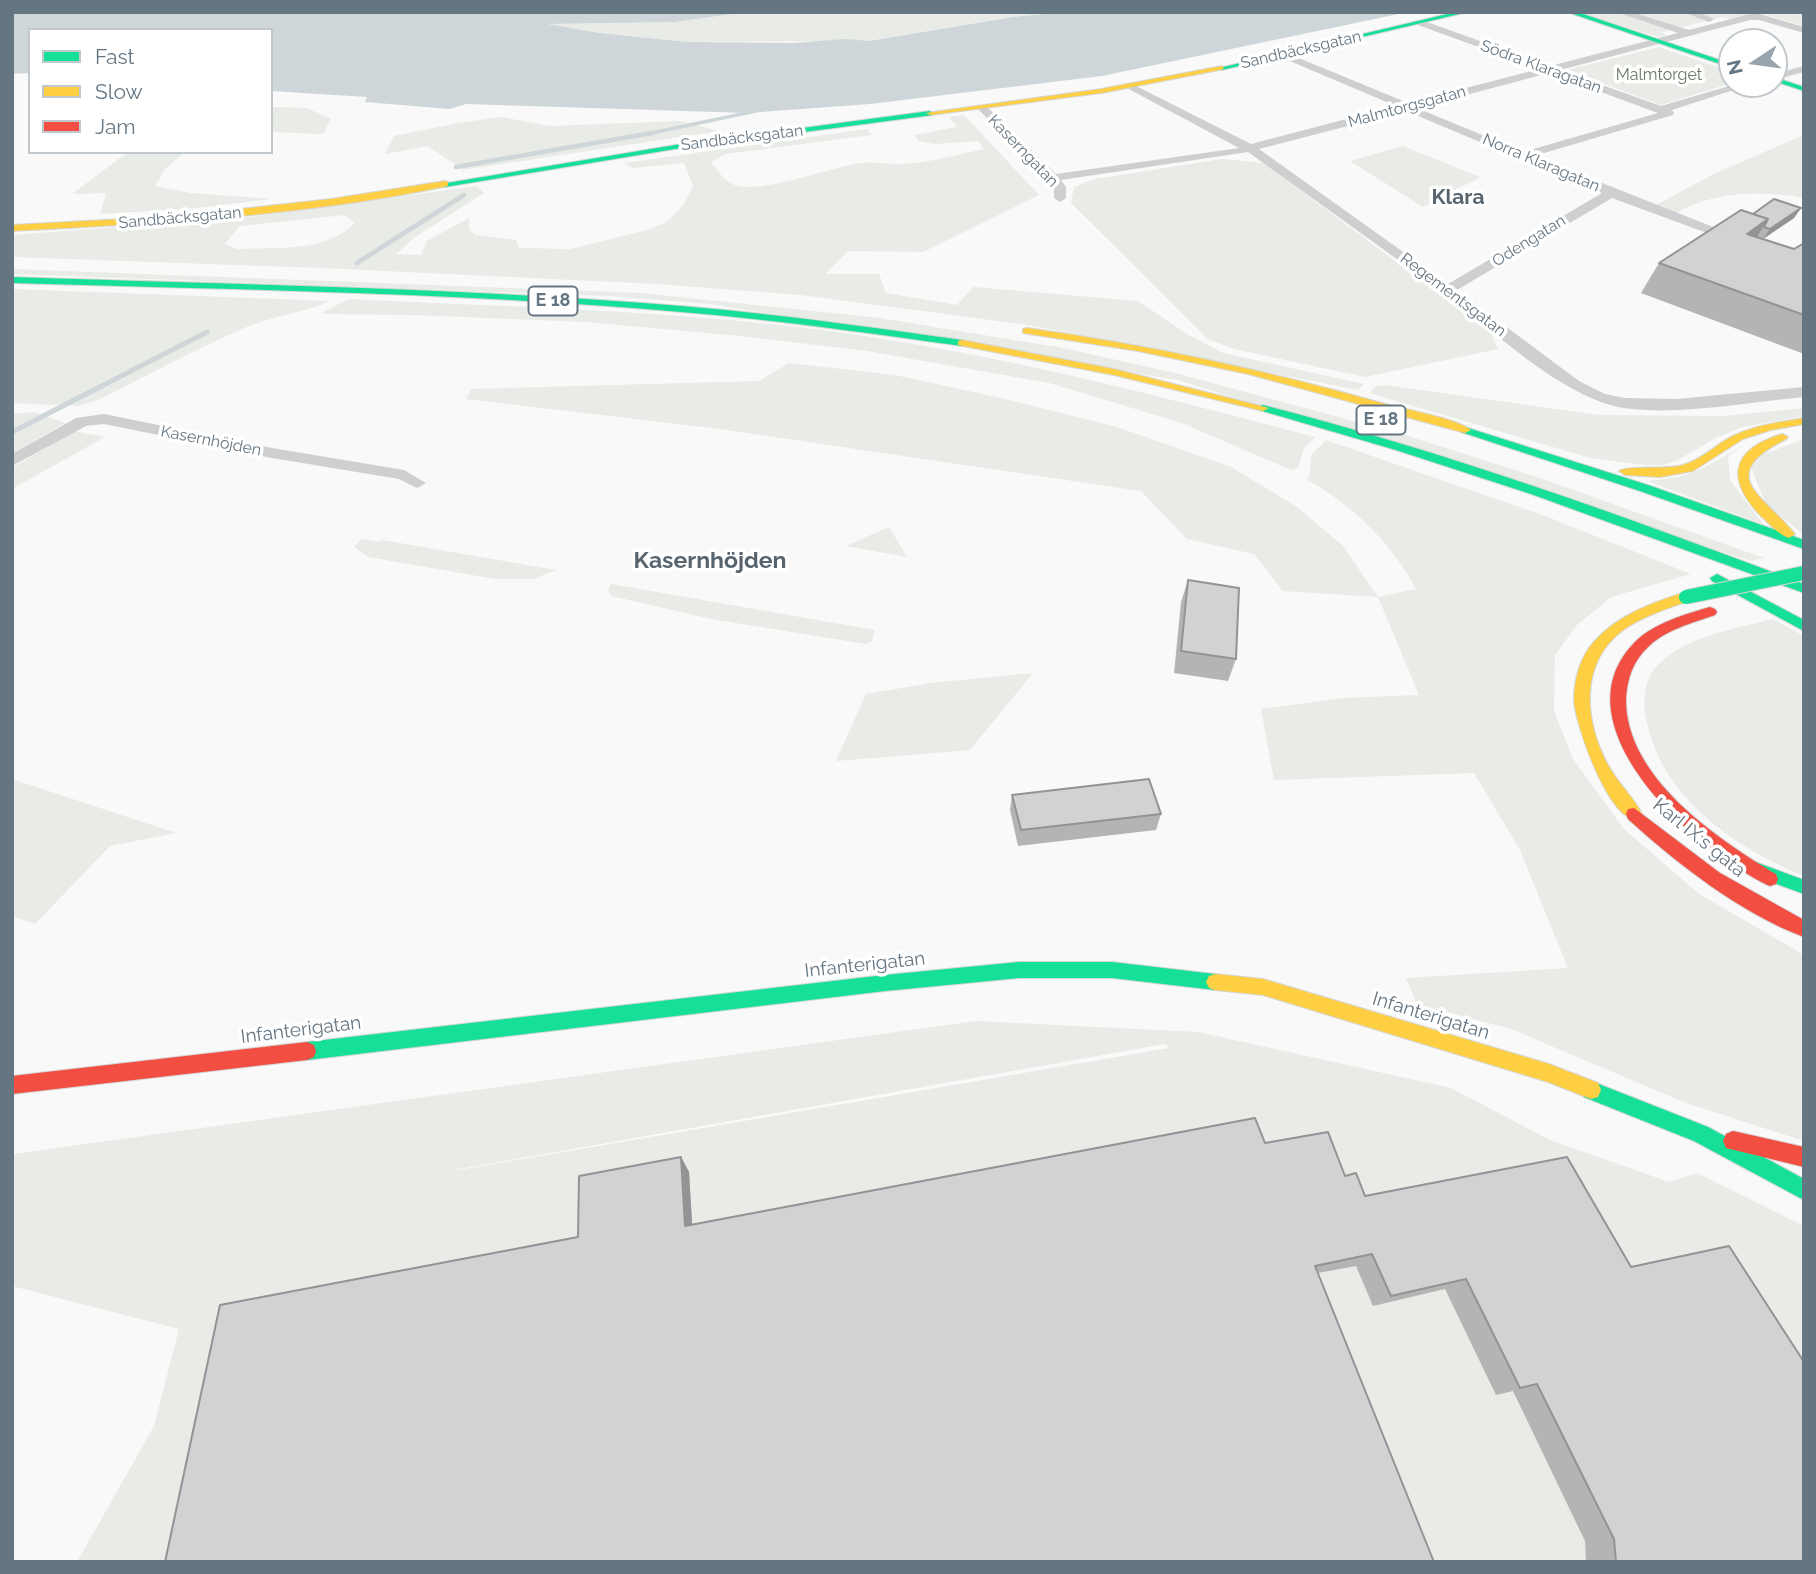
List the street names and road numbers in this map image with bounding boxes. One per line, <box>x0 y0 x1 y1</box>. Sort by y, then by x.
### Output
street label: Sandbäcksgatan <box>1239 27 1363 73</box>
street label: Södra Klaragatan <box>1478 36 1604 98</box>
street label: Malmtorgsgatan <box>1346 82 1468 132</box>
street label: Kaserngatan <box>984 111 1062 191</box>
street label: Sandbäcksgatan <box>680 121 804 155</box>
street label: Norra Klaragatan <box>1480 130 1602 196</box>
street label: Sandbäcksgatan <box>118 203 242 233</box>
street label: Odengatan <box>1489 211 1569 271</box>
street label: Regementsgatan <box>1396 249 1510 341</box>
road number: E 18 <box>528 286 578 316</box>
road number: E 18 <box>1356 406 1406 434</box>
street label: Kasernhöjden <box>159 422 263 460</box>
street label: Karl IX:s gata <box>1648 794 1750 882</box>
street label: Infanterigatan <box>804 947 926 983</box>
street label: Infanterigatan <box>1370 987 1492 1045</box>
street label: Infanterigatan <box>239 1011 363 1049</box>

